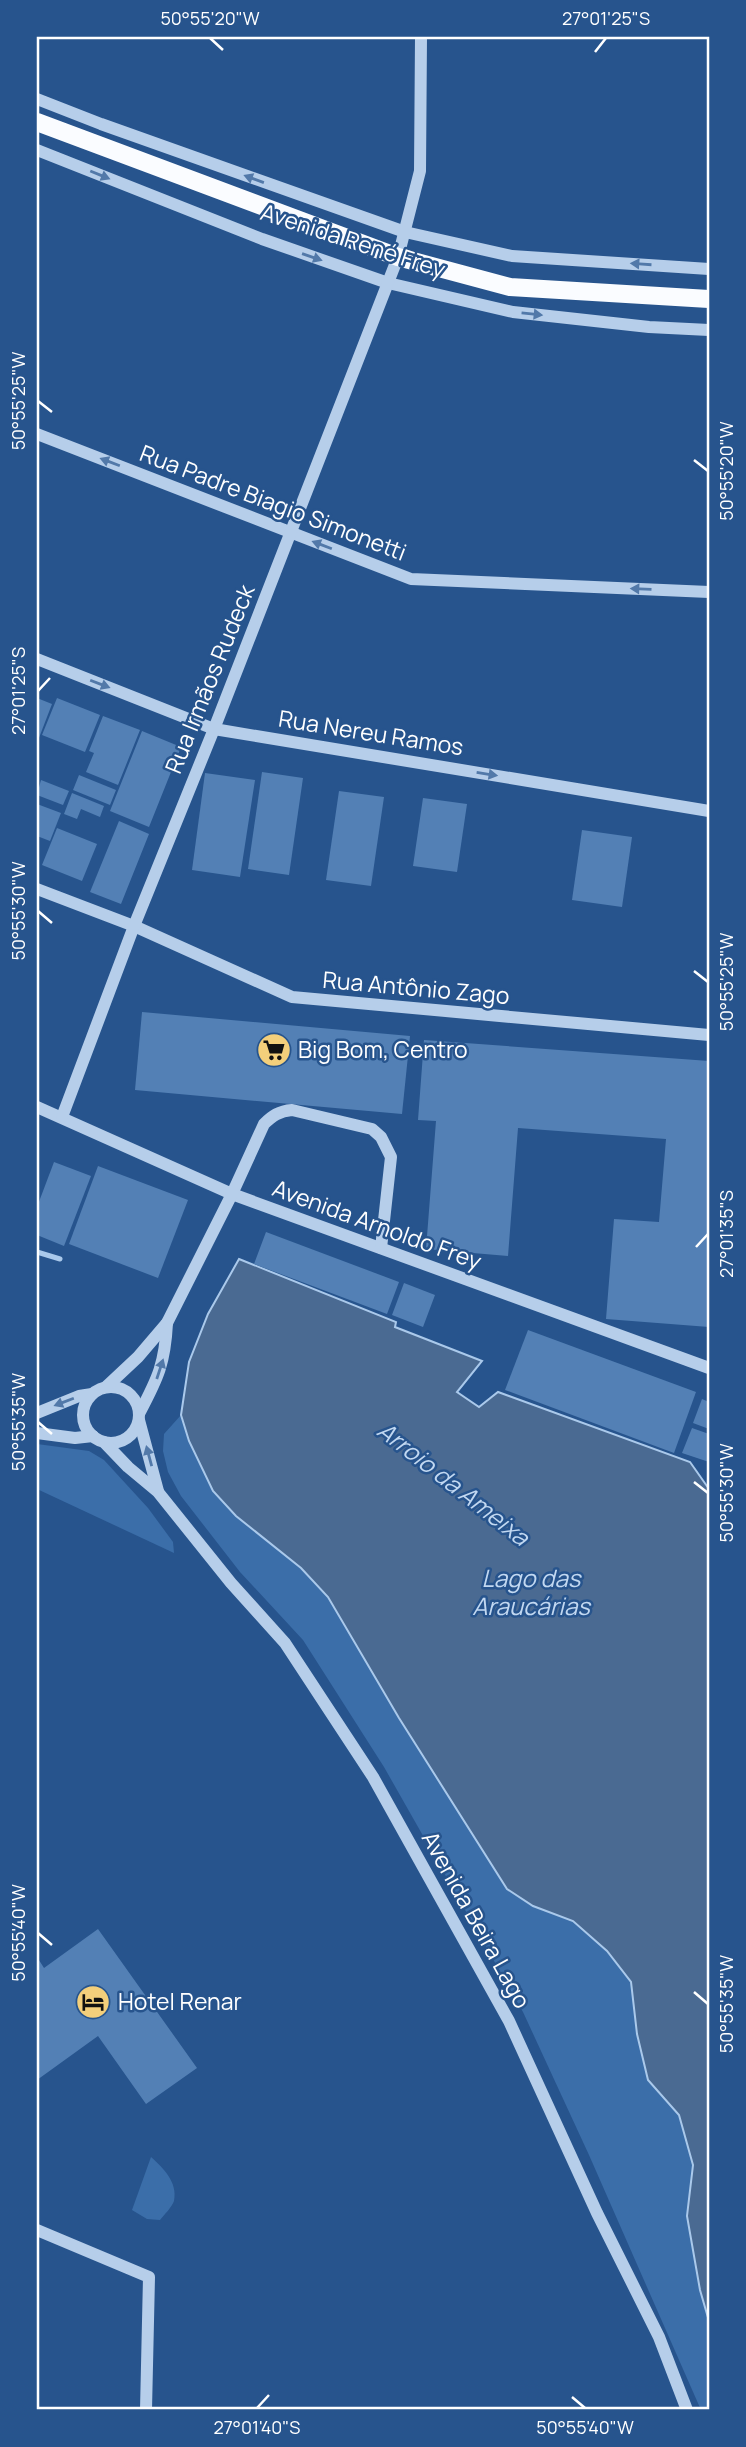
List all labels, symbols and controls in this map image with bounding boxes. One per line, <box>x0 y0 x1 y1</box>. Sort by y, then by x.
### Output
text: 50°55'20"W <box>160 6 260 30</box>
text: 27°01'25"S <box>562 6 650 30</box>
one-way arrow <box>90 170 111 181</box>
one-way arrow <box>244 173 265 184</box>
street label: Avenida René Frey <box>257 195 450 285</box>
one-way arrow <box>302 252 323 263</box>
one-way arrow <box>630 259 652 270</box>
one-way arrow <box>521 309 543 320</box>
text: 50°55'25"W <box>6 352 30 450</box>
text: 50°55'20"W <box>714 421 738 521</box>
street label: Rua Padre Biagio Simonetti <box>136 436 411 568</box>
one-way arrow <box>100 457 121 468</box>
one-way arrow <box>312 540 333 551</box>
street label: Rua Irmãos Rudeck <box>157 579 262 778</box>
one-way arrow <box>630 583 652 594</box>
text: 27°01'25"S <box>6 647 30 735</box>
one-way arrow <box>90 679 111 690</box>
street label: Rua Nereu Ramos <box>276 702 466 762</box>
one-way arrow <box>476 769 498 780</box>
text: 50°55'30"W <box>6 861 30 960</box>
text: 50°55'25"W <box>714 933 738 1031</box>
street label: Rua Antônio Zago <box>321 963 511 1011</box>
supermarket icon: Big Bom, Centro <box>255 1031 293 1069</box>
place label: Big Bom, Centro <box>298 1033 468 1065</box>
street label: Avenida Arnoldo Frey <box>268 1171 486 1277</box>
text: 27°01'35"S <box>714 1190 738 1278</box>
one-way arrow <box>155 1359 165 1380</box>
text: 50°55'35"W <box>6 1373 30 1471</box>
one-way arrow <box>53 1396 74 1407</box>
water label: Arroio da Ameixa <box>371 1413 538 1553</box>
text: 50°55'30"W <box>714 1443 738 1542</box>
one-way arrow <box>143 1445 154 1467</box>
water label: Lago das Araucárias <box>472 1561 592 1622</box>
street label: Avenida Beira Lago <box>415 1825 539 2014</box>
text: 50°55'40"W <box>6 1884 30 1982</box>
text: 50°55'35"W <box>714 1955 738 2053</box>
hotel icon: Hotel Renar <box>74 1983 112 2021</box>
place label: Hotel Renar <box>118 1985 242 2017</box>
text: 27°01'40"S <box>214 2415 300 2439</box>
text: 50°55'40"W <box>536 2415 634 2439</box>

